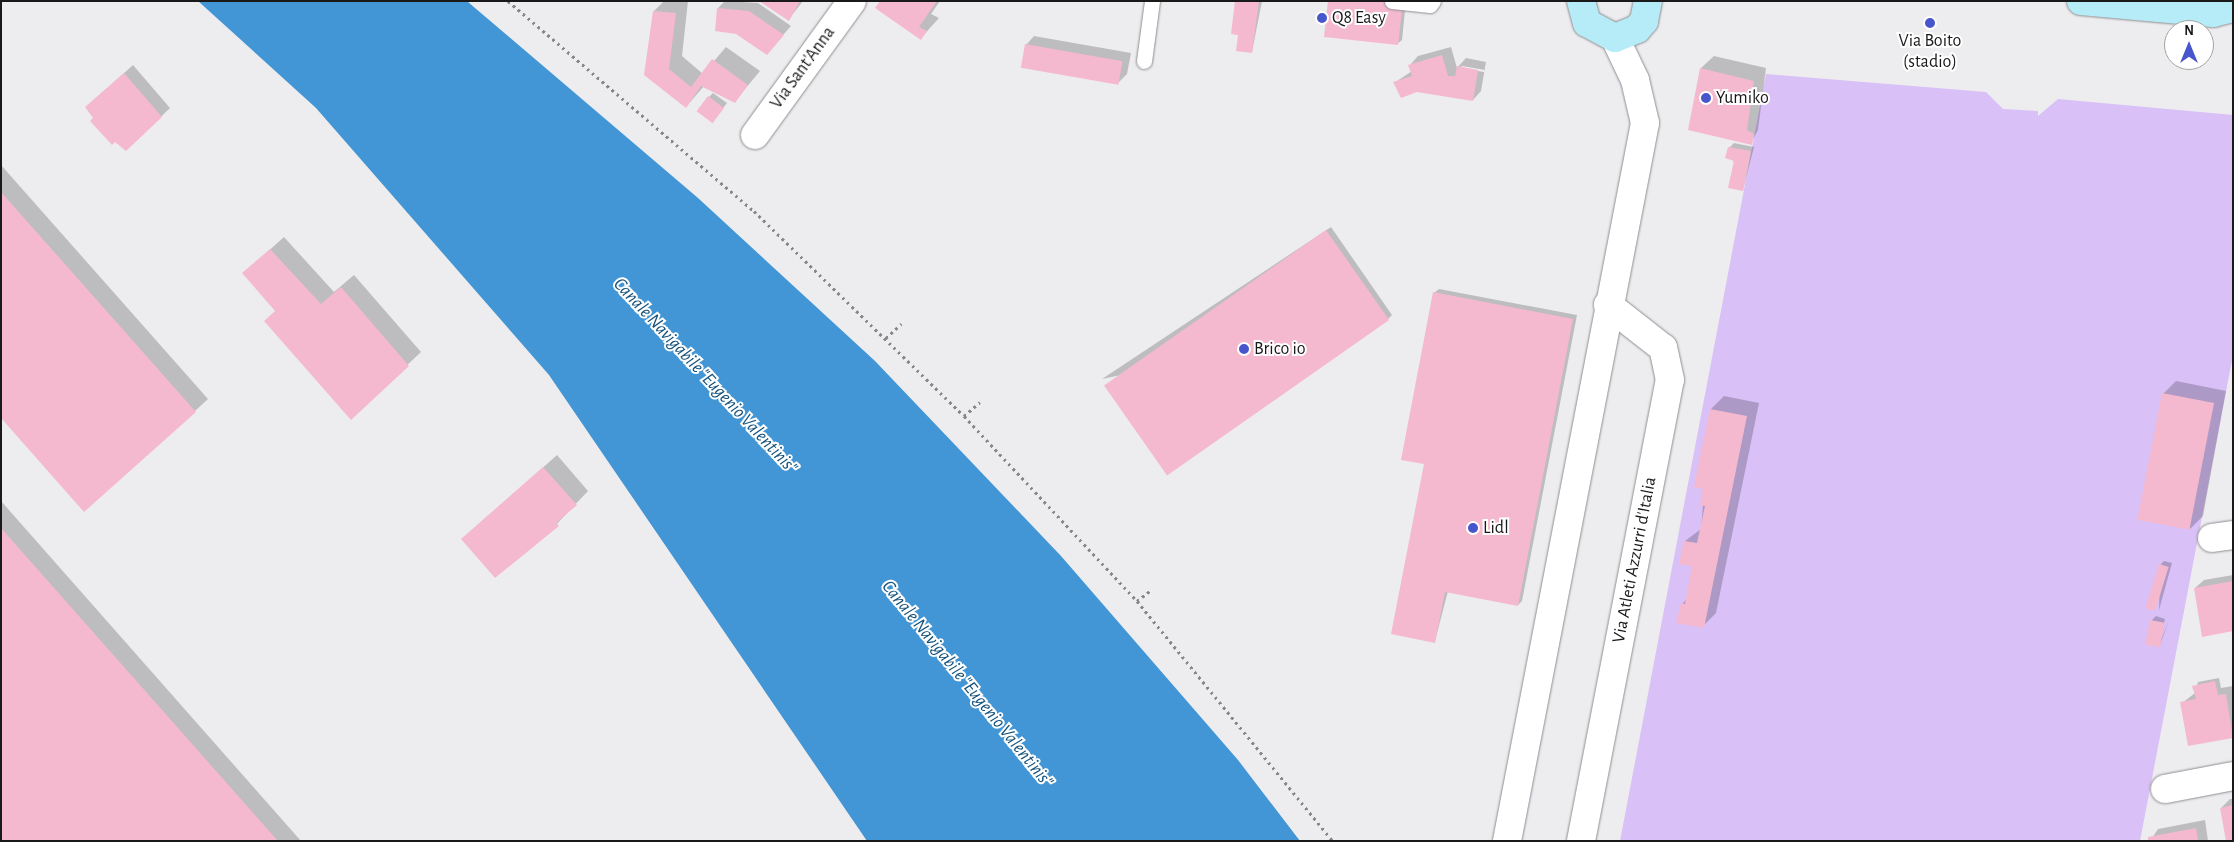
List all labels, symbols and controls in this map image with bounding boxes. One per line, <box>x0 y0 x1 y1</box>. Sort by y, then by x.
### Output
place label: Q8 Easy <box>1332 7 1386 29</box>
marker: Q8 Easy <box>1316 12 1328 24</box>
marker: Via Boito (stadio) <box>1924 17 1936 29</box>
north arrow <box>2164 20 2214 70</box>
street label: Via Sant'Anna <box>766 23 840 113</box>
text: N <box>2184 24 2194 38</box>
place label: Via Boito (stadio) <box>1899 31 1961 74</box>
place label: Yumiko <box>1716 87 1769 109</box>
marker: Yumiko <box>1700 92 1712 104</box>
water label: Canale Navigabile "Eugenio Valentinis" <box>608 273 802 479</box>
place label: Brico io <box>1254 338 1306 360</box>
marker: Brico io <box>1238 343 1250 355</box>
street label: Via Atleti Azzurri d'Italia <box>1608 475 1662 645</box>
place label: Lidl <box>1483 517 1509 539</box>
marker: Lidl <box>1467 522 1479 534</box>
water label: Canale Navigabile "Eugenio Valentinis" <box>876 576 1058 792</box>

